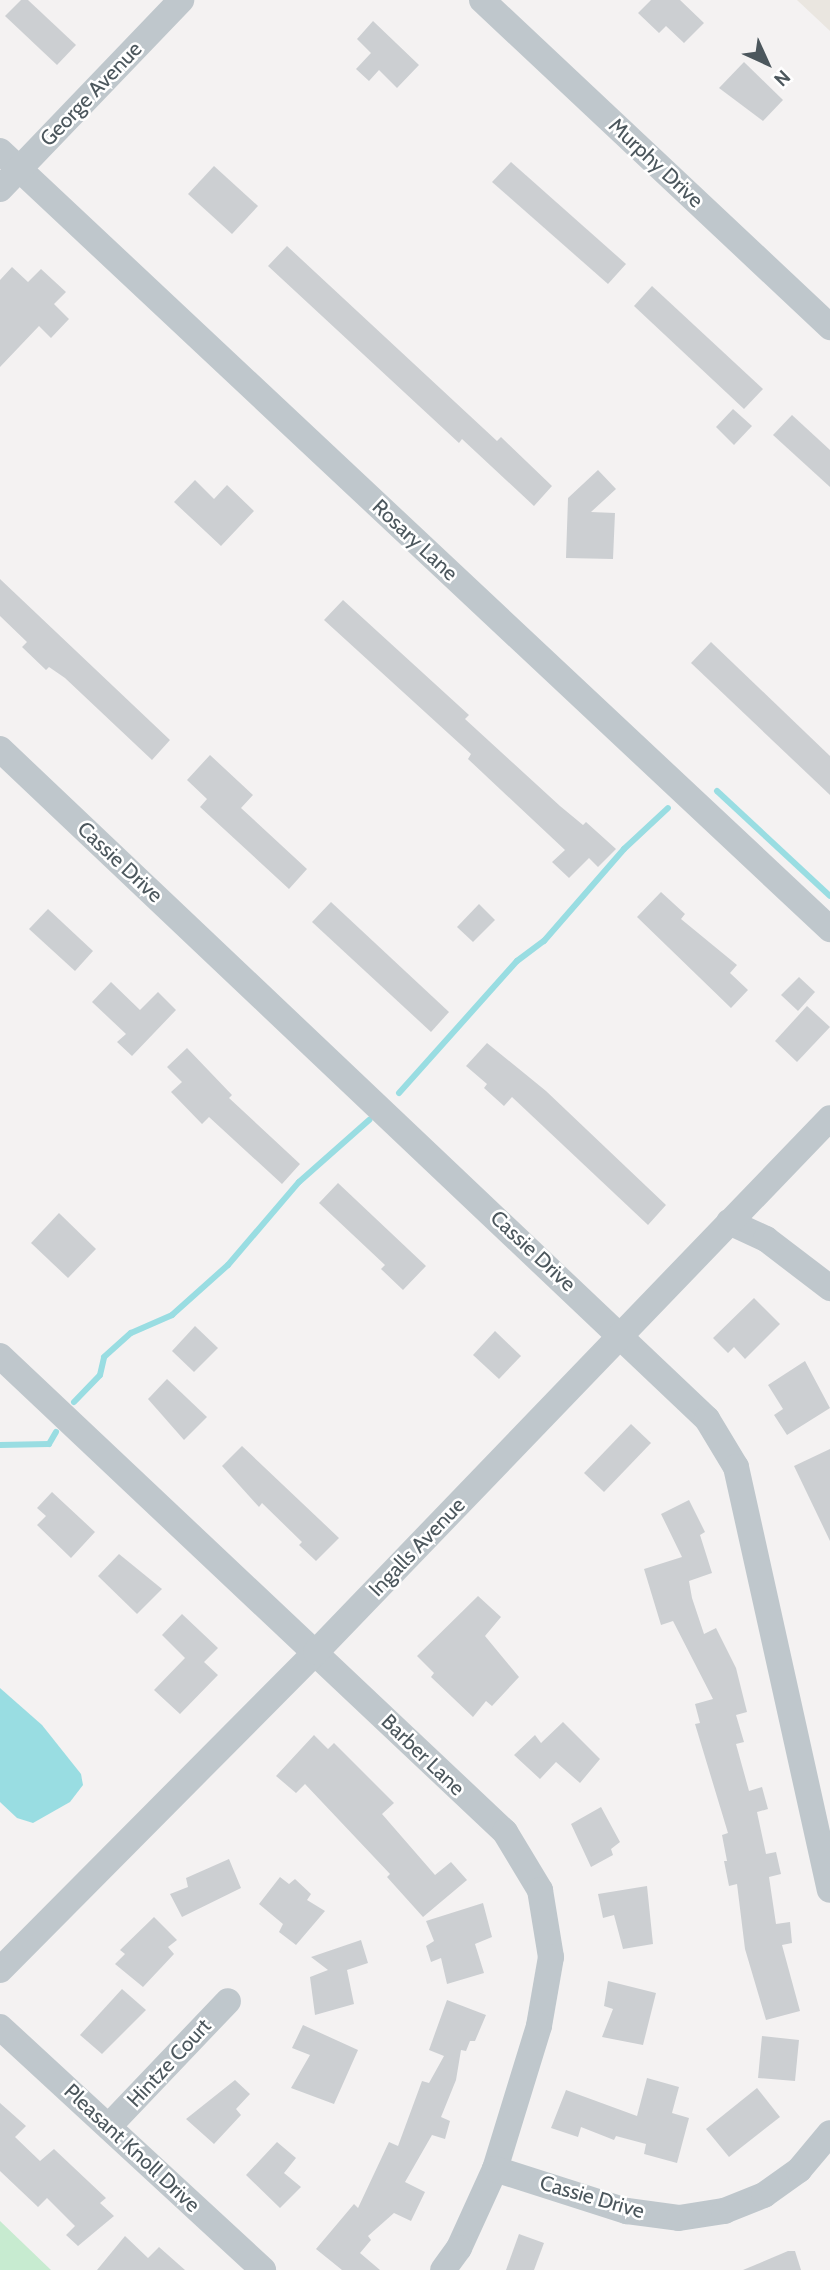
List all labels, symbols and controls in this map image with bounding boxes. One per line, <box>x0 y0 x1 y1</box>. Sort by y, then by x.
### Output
north arrow <box>732 28 802 98</box>
street label: George Avenue <box>35 37 147 151</box>
text: N <box>769 65 795 91</box>
street label: Murphy Drive <box>604 113 708 213</box>
street label: Rosary Lane <box>367 494 463 586</box>
street label: Cassie Drive <box>72 816 168 908</box>
street label: Cassie Drive <box>485 1205 581 1297</box>
street label: Ingalls Avenue <box>364 1492 470 1602</box>
street label: Barber Lane <box>376 1709 470 1801</box>
street label: Hintze Court <box>122 2014 216 2112</box>
street label: Pleasant Knoll Drive <box>59 2079 205 2217</box>
street label: Cassie Drive <box>537 2170 647 2224</box>

